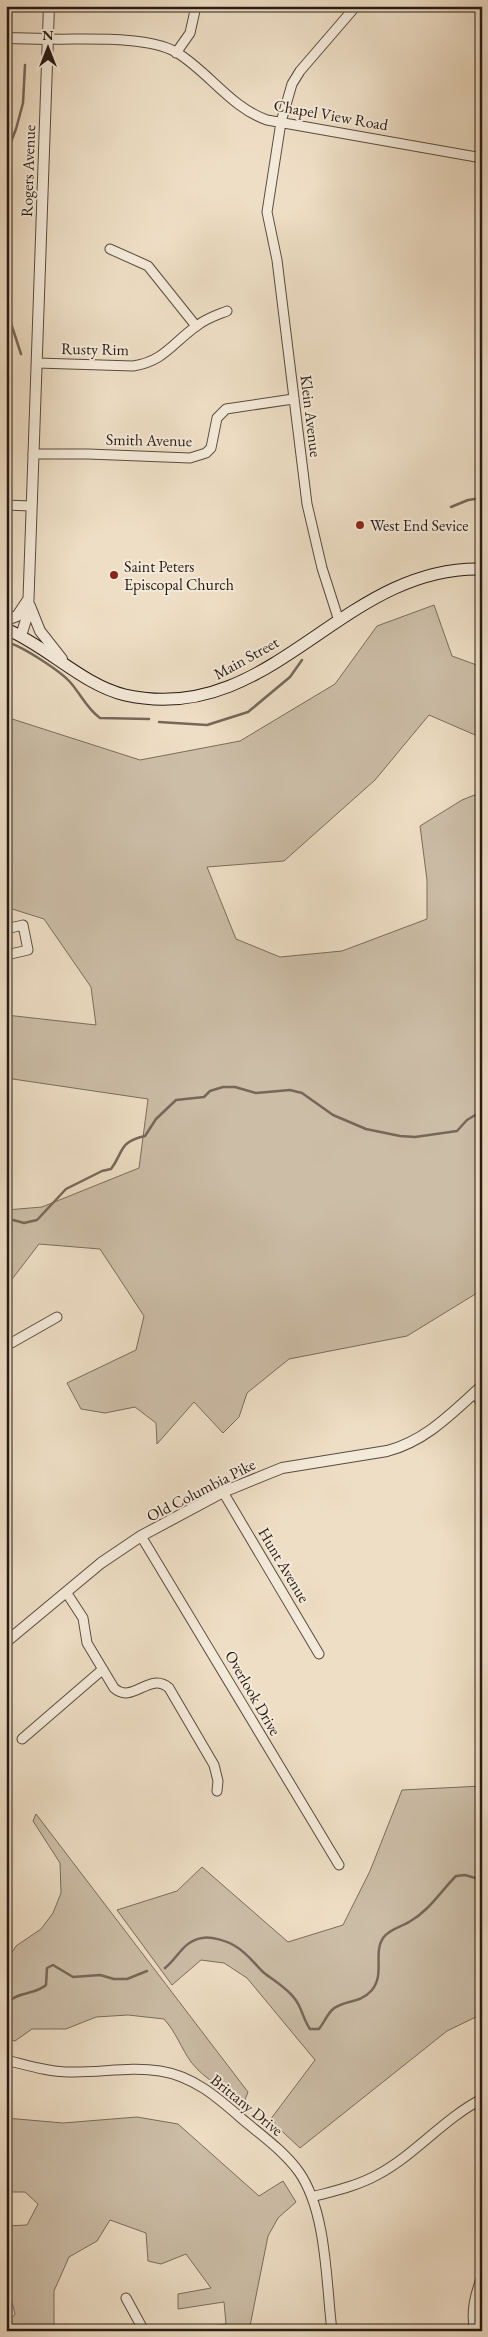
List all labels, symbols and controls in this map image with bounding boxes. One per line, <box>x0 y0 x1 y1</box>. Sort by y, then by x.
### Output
north arrow <box>22 22 72 72</box>
text: N <box>42 26 54 44</box>
street label: Chapel View Road <box>272 95 391 136</box>
street label: Rogers Avenue <box>16 125 40 217</box>
street label: Rusty Rim <box>61 338 130 360</box>
street label: Klein Avenue <box>296 374 326 458</box>
street label: Smith Avenue <box>106 429 192 451</box>
place label: West End Sevice <box>370 515 469 536</box>
marker: West End Sevice <box>354 519 366 531</box>
place label: Saint Peters Episcopal Church <box>124 556 234 595</box>
marker: Saint Peters Episcopal Church <box>108 569 120 581</box>
street label: Main Street <box>210 632 282 684</box>
street label: Old Columbia Pike <box>143 1454 259 1526</box>
street label: Hunt Avenue <box>253 1524 315 1606</box>
street label: Overlook Drive <box>220 1647 286 1739</box>
street label: Brittany Drive <box>206 2069 288 2141</box>

